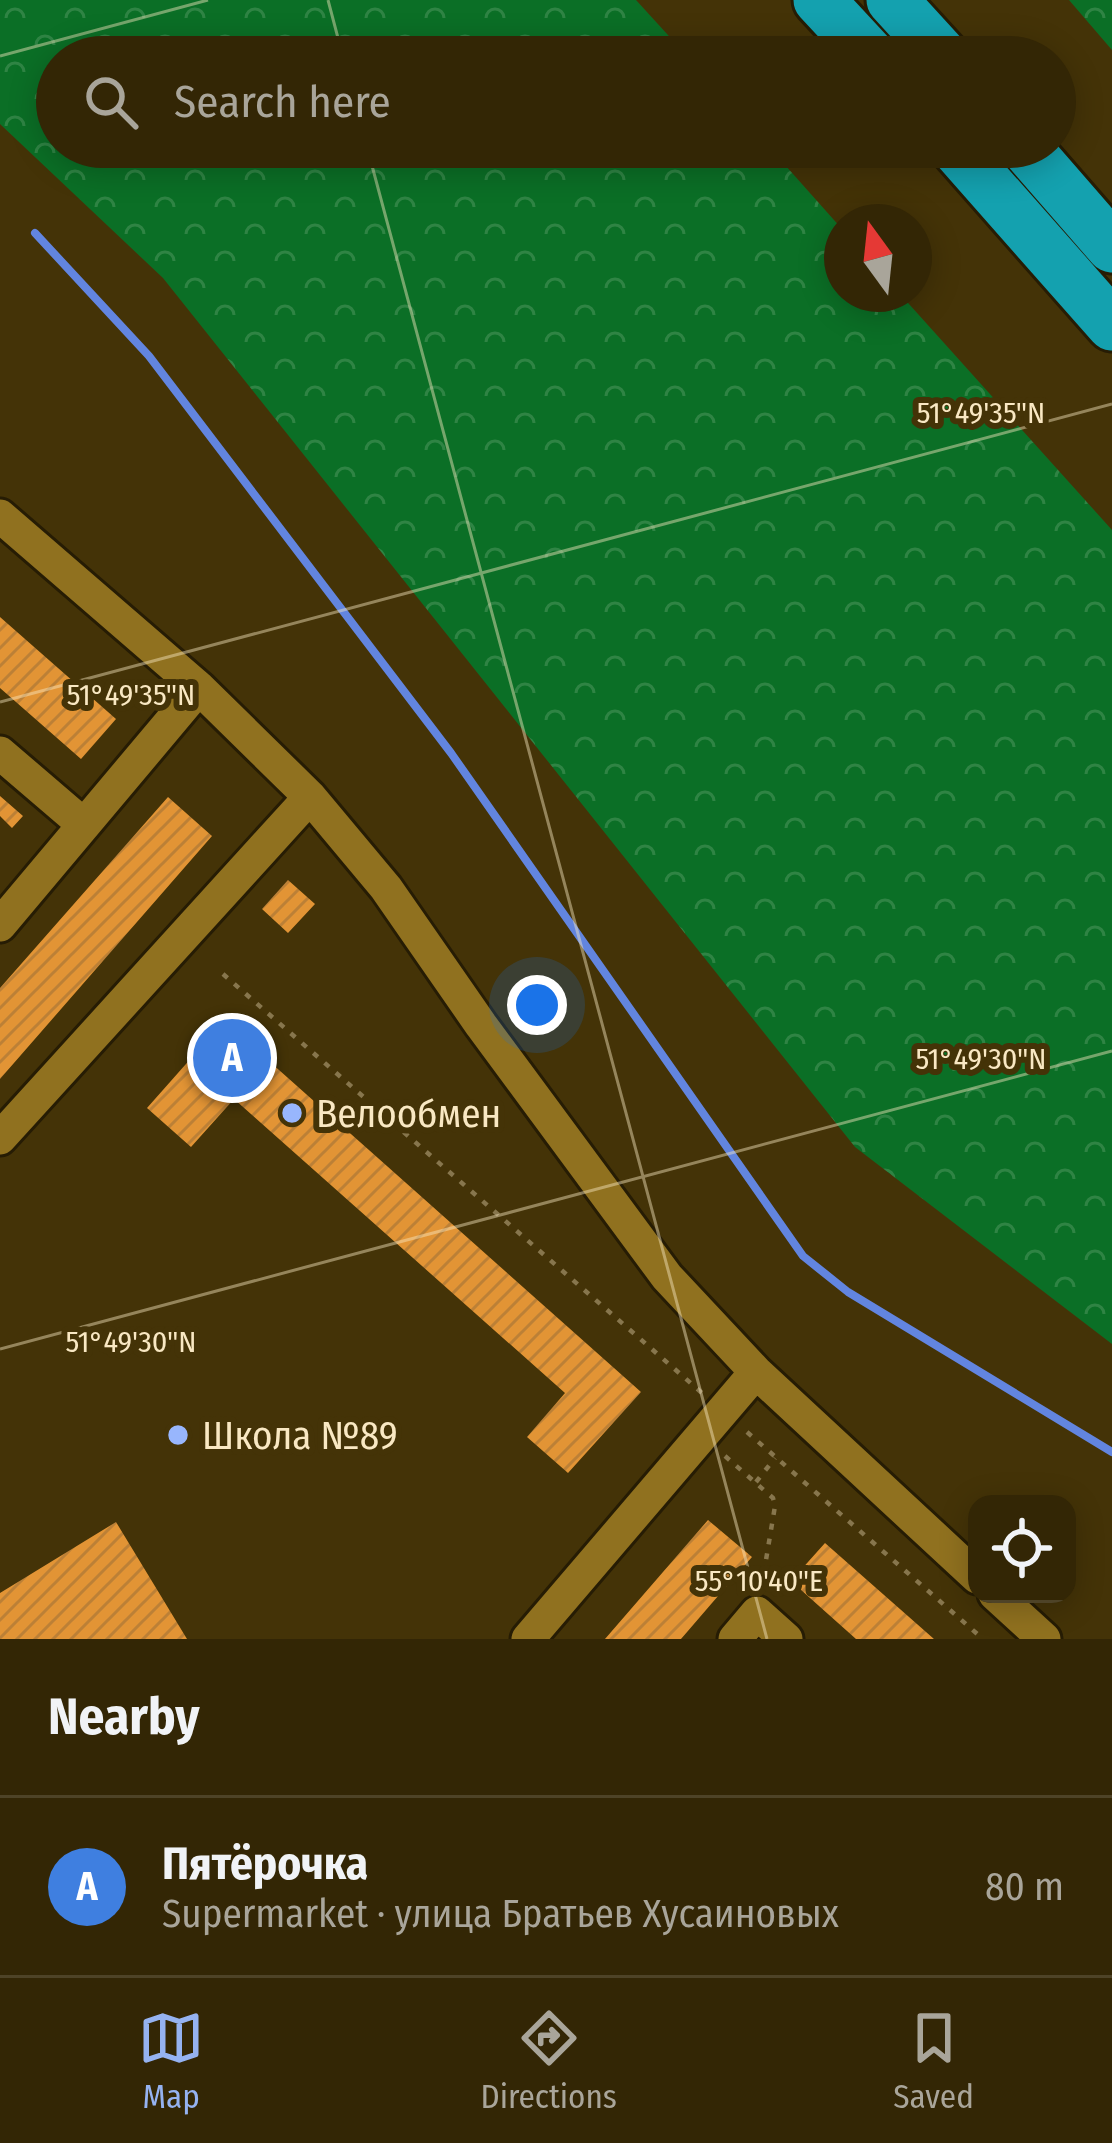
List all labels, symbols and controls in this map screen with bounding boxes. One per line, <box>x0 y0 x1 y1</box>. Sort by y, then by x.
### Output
search box <box>36 36 1076 168</box>
icon: search <box>78 69 144 135</box>
text: Search here <box>174 75 391 129</box>
north arrow <box>824 204 932 312</box>
text: 51°49'35"N <box>917 395 1045 431</box>
text: 51°49'35"N <box>67 677 195 713</box>
your location <box>507 975 567 1035</box>
pin: A <box>193 1013 271 1103</box>
text: 51°49'30"N <box>915 1041 1047 1077</box>
place label: Велообмен <box>316 1091 501 1137</box>
marker: Велообмен <box>279 1100 305 1126</box>
text: 51°49'30"N <box>65 1324 197 1360</box>
place label: Школа №89 <box>202 1413 398 1459</box>
marker: Школа №89 <box>165 1422 191 1448</box>
map controls <box>968 1495 1076 1603</box>
button: locate <box>968 1495 1076 1603</box>
text: 55°10'40"E <box>695 1563 823 1599</box>
text: Nearby <box>48 1686 200 1748</box>
text: Пятёрочка <box>162 1837 368 1891</box>
text: A <box>76 1864 98 1910</box>
text: 80 m <box>985 1864 1064 1910</box>
text: Supermarket · улица Братьев Хусаиновых <box>162 1891 839 1937</box>
tab: Map <box>138 2005 204 2117</box>
tab: Directions <box>480 2005 617 2117</box>
tab: Saved <box>893 2005 974 2117</box>

